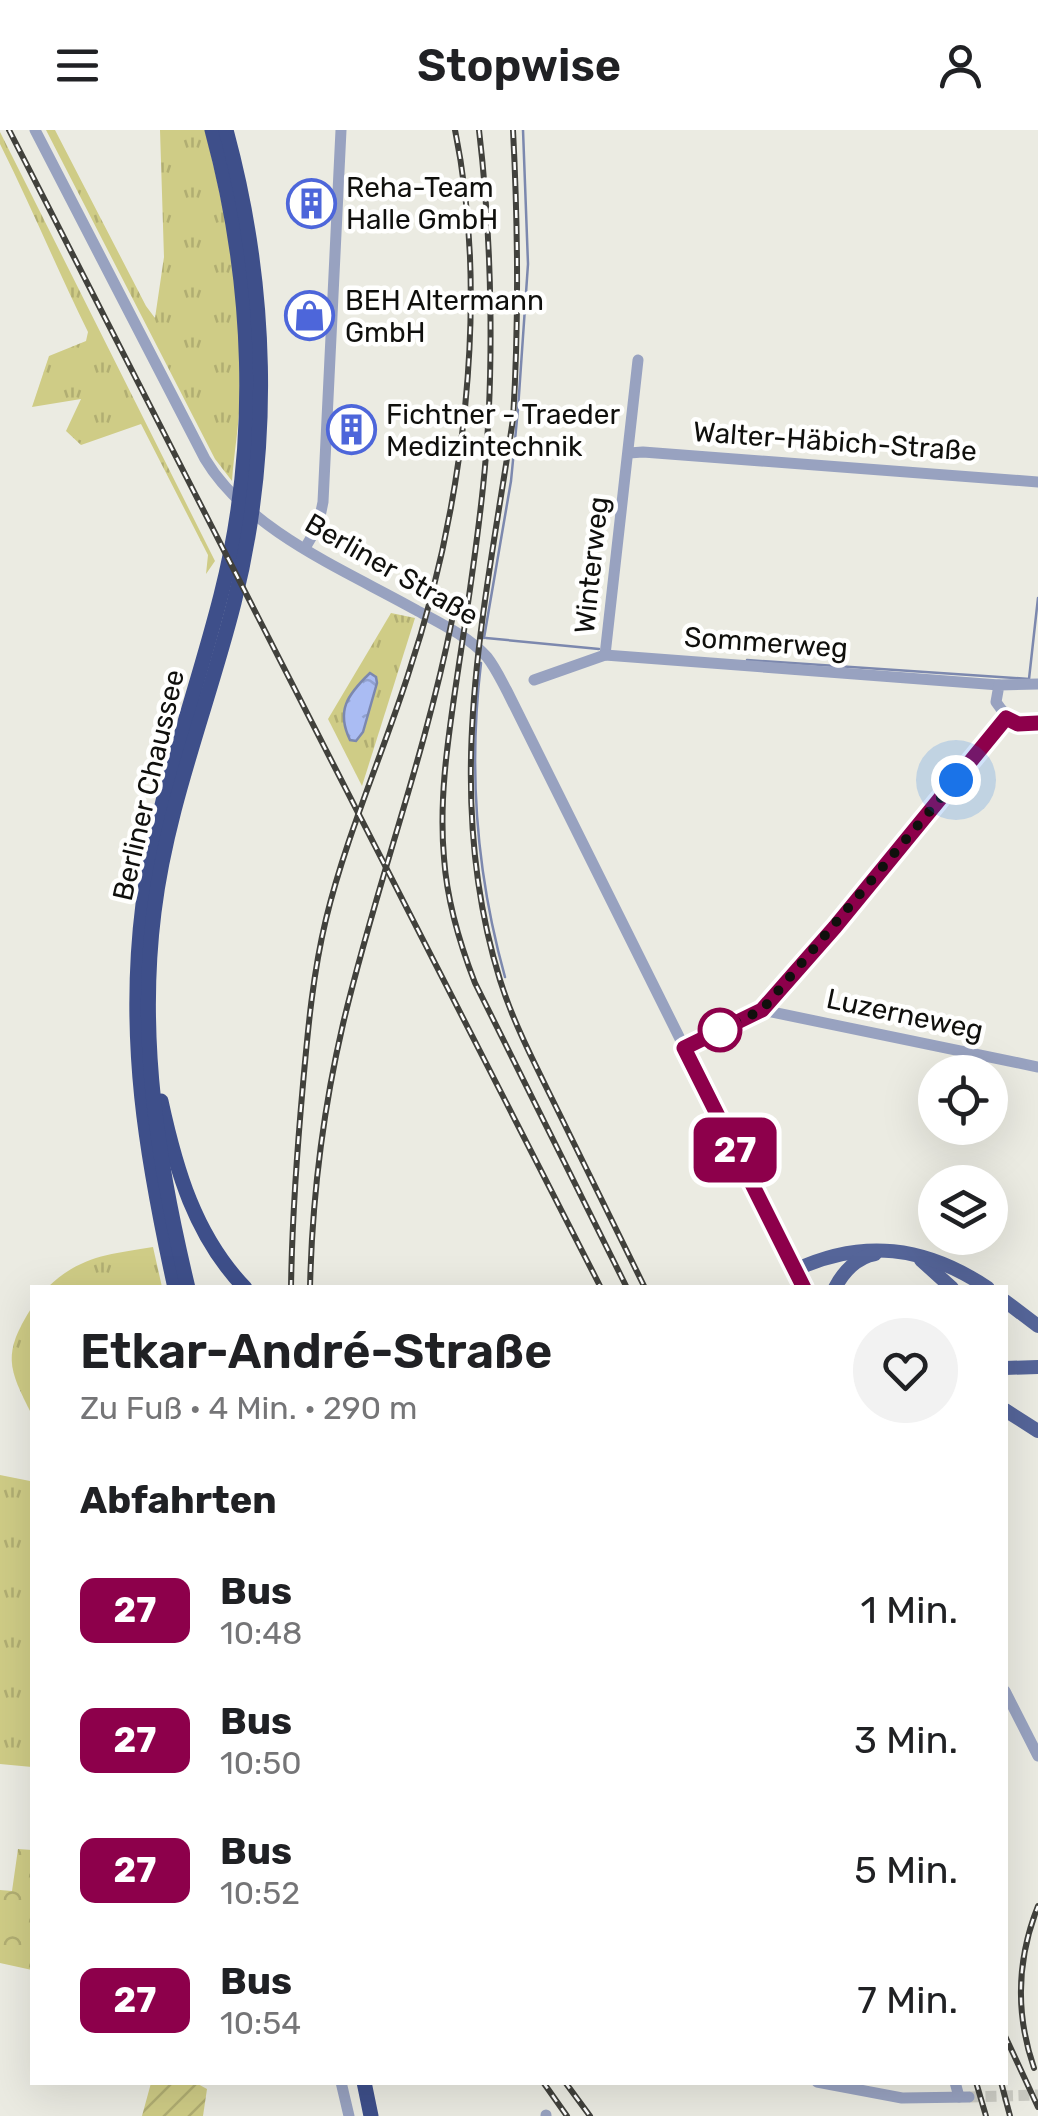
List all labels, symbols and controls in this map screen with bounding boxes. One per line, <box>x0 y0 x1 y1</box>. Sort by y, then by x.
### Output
icon: menu <box>50 38 105 93</box>
icon: person <box>933 38 988 93</box>
text: Stopwise <box>417 39 621 92</box>
place label: Reha-Team Halle GmbH <box>346 171 498 236</box>
building icon: Reha-Team Halle GmbH <box>285 177 337 229</box>
place label: BEH Altermann GmbH <box>345 284 544 349</box>
shop icon: BEH Altermann GmbH <box>284 290 336 342</box>
place label: Fichtner - Traeder Medizintechnik <box>386 398 620 463</box>
building icon: Fichtner - Traeder Medizintechnik <box>325 404 377 456</box>
street label: Walter-Häbich-Straße <box>692 415 978 468</box>
street label: Winterweg <box>568 495 615 635</box>
street label: Berliner Straße <box>299 507 484 632</box>
street label: Sommerweg <box>683 620 849 665</box>
street label: Berliner Chaussee <box>106 666 191 904</box>
your location <box>931 755 981 805</box>
street label: Luzerneweg <box>824 982 986 1047</box>
unlabelled marker <box>699 1009 741 1051</box>
map controls <box>918 1055 1008 1255</box>
button: locate <box>918 1055 1008 1145</box>
line badge: 27 <box>690 1118 780 1182</box>
text: 27 <box>714 1129 756 1171</box>
button: layers <box>918 1165 1008 1255</box>
button: heart <box>853 1318 958 1423</box>
text: Etkar-André-Straße <box>80 1323 552 1380</box>
text: Zu Fuß · 4 Min. · 290 m <box>80 1389 417 1427</box>
text: Abfahrten <box>80 1477 277 1523</box>
text: Bus <box>220 1568 292 1614</box>
text: 1 Min. <box>860 1587 958 1633</box>
text: 27 <box>114 1589 156 1631</box>
text: 10:48 <box>220 1614 302 1652</box>
text: Bus <box>220 1698 292 1744</box>
text: 3 Min. <box>854 1717 958 1763</box>
text: 27 <box>114 1719 156 1761</box>
text: 10:50 <box>220 1744 302 1782</box>
text: Bus <box>220 1828 292 1874</box>
text: 5 Min. <box>854 1847 958 1893</box>
text: 27 <box>114 1849 156 1891</box>
text: 10:52 <box>220 1874 300 1912</box>
text: Bus <box>220 1958 292 2004</box>
text: 7 Min. <box>857 1977 958 2023</box>
text: 27 <box>114 1979 156 2021</box>
text: 10:54 <box>220 2004 301 2042</box>

